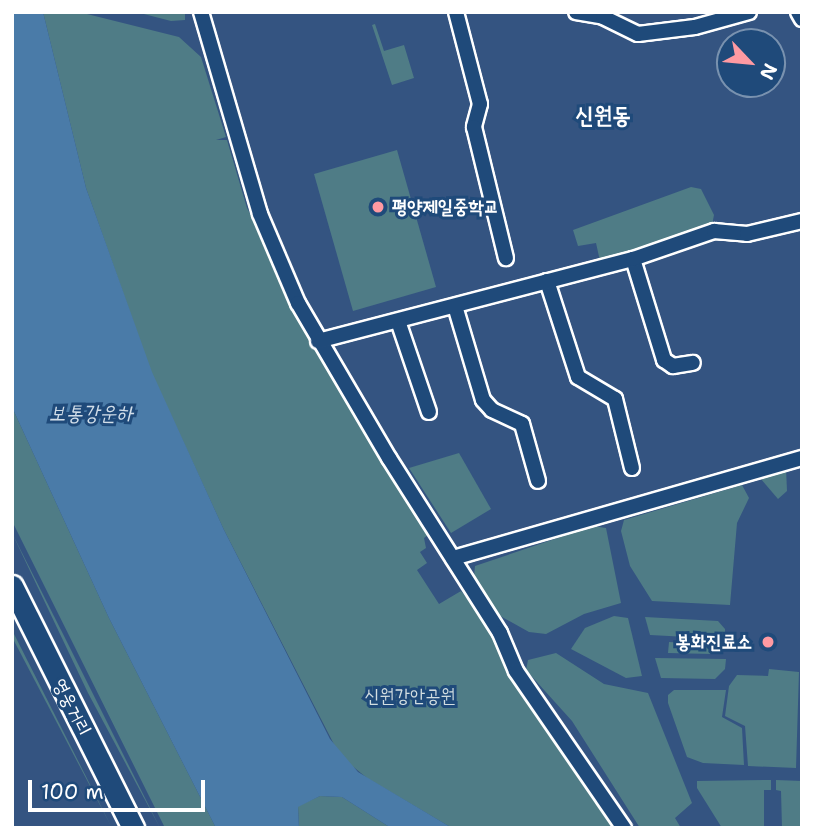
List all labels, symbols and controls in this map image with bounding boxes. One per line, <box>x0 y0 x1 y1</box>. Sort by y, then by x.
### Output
north arrow <box>716 28 786 98</box>
text: N <box>754 59 783 84</box>
district label: 신원동 <box>575 101 631 129</box>
place label: 평양제일중학교 <box>392 196 499 218</box>
marker: 평양제일중학교 <box>370 199 386 215</box>
water label: 보통강운하 <box>49 400 133 426</box>
place label: 봉화진료소 <box>676 631 752 653</box>
marker: 봉화진료소 <box>758 632 778 652</box>
street label: 영웅거리 <box>48 675 96 739</box>
park label: 신원강안공원 <box>364 685 456 707</box>
scale bar <box>32 766 208 810</box>
text: 100 m <box>41 778 104 806</box>

